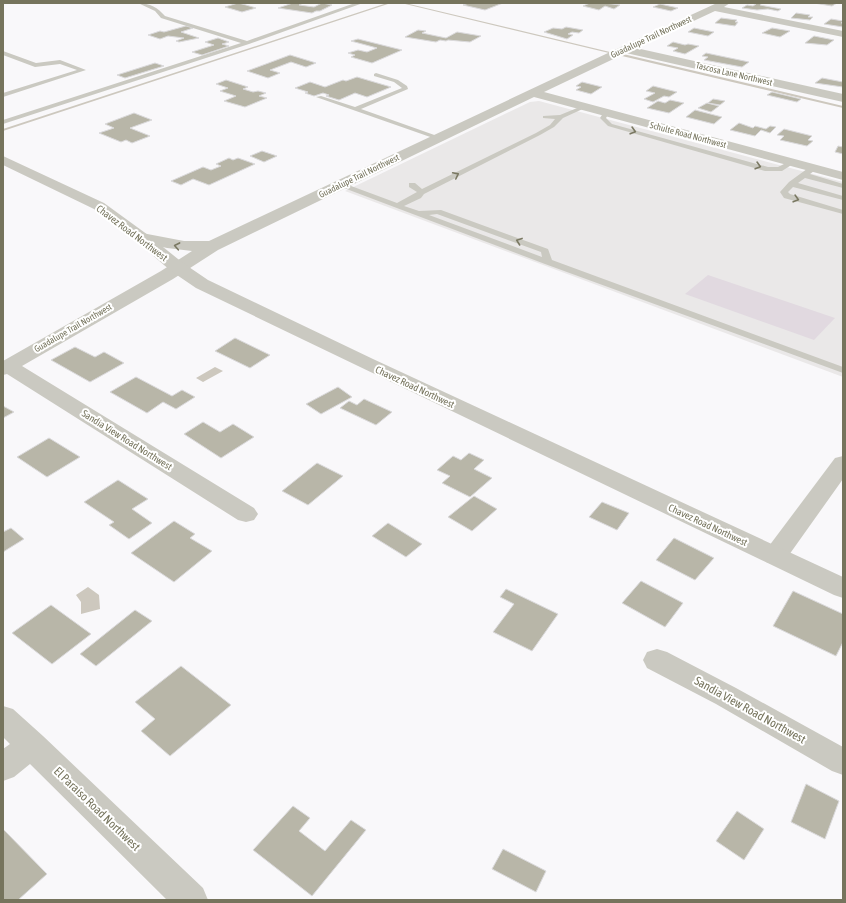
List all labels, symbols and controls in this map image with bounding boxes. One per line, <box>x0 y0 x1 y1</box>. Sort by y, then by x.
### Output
street label: Guadalupe Trail Northwest <box>609 14 693 60</box>
street label: Tascosa Lane Northwest <box>695 60 774 88</box>
street label: Schulte Road Northwest <box>649 120 728 150</box>
one-way arrow <box>629 126 636 135</box>
street label: Guadalupe Trail Northwest <box>317 152 401 200</box>
one-way arrow <box>754 161 761 170</box>
one-way arrow <box>452 172 459 180</box>
one-way arrow <box>793 194 799 202</box>
street label: Chavez Road Northwest <box>94 203 170 263</box>
one-way arrow <box>516 238 523 246</box>
one-way arrow <box>173 242 180 250</box>
street label: Guadalupe Trail Northwest <box>32 301 114 354</box>
street label: Chavez Road Northwest <box>374 364 456 410</box>
street label: Sandia View Road Northwest <box>80 408 174 472</box>
street label: Chavez Road Northwest <box>667 502 749 548</box>
street label: Sandia View Road Northwest <box>692 674 809 747</box>
street label: El Paraiso Road Northwest <box>51 764 143 854</box>

